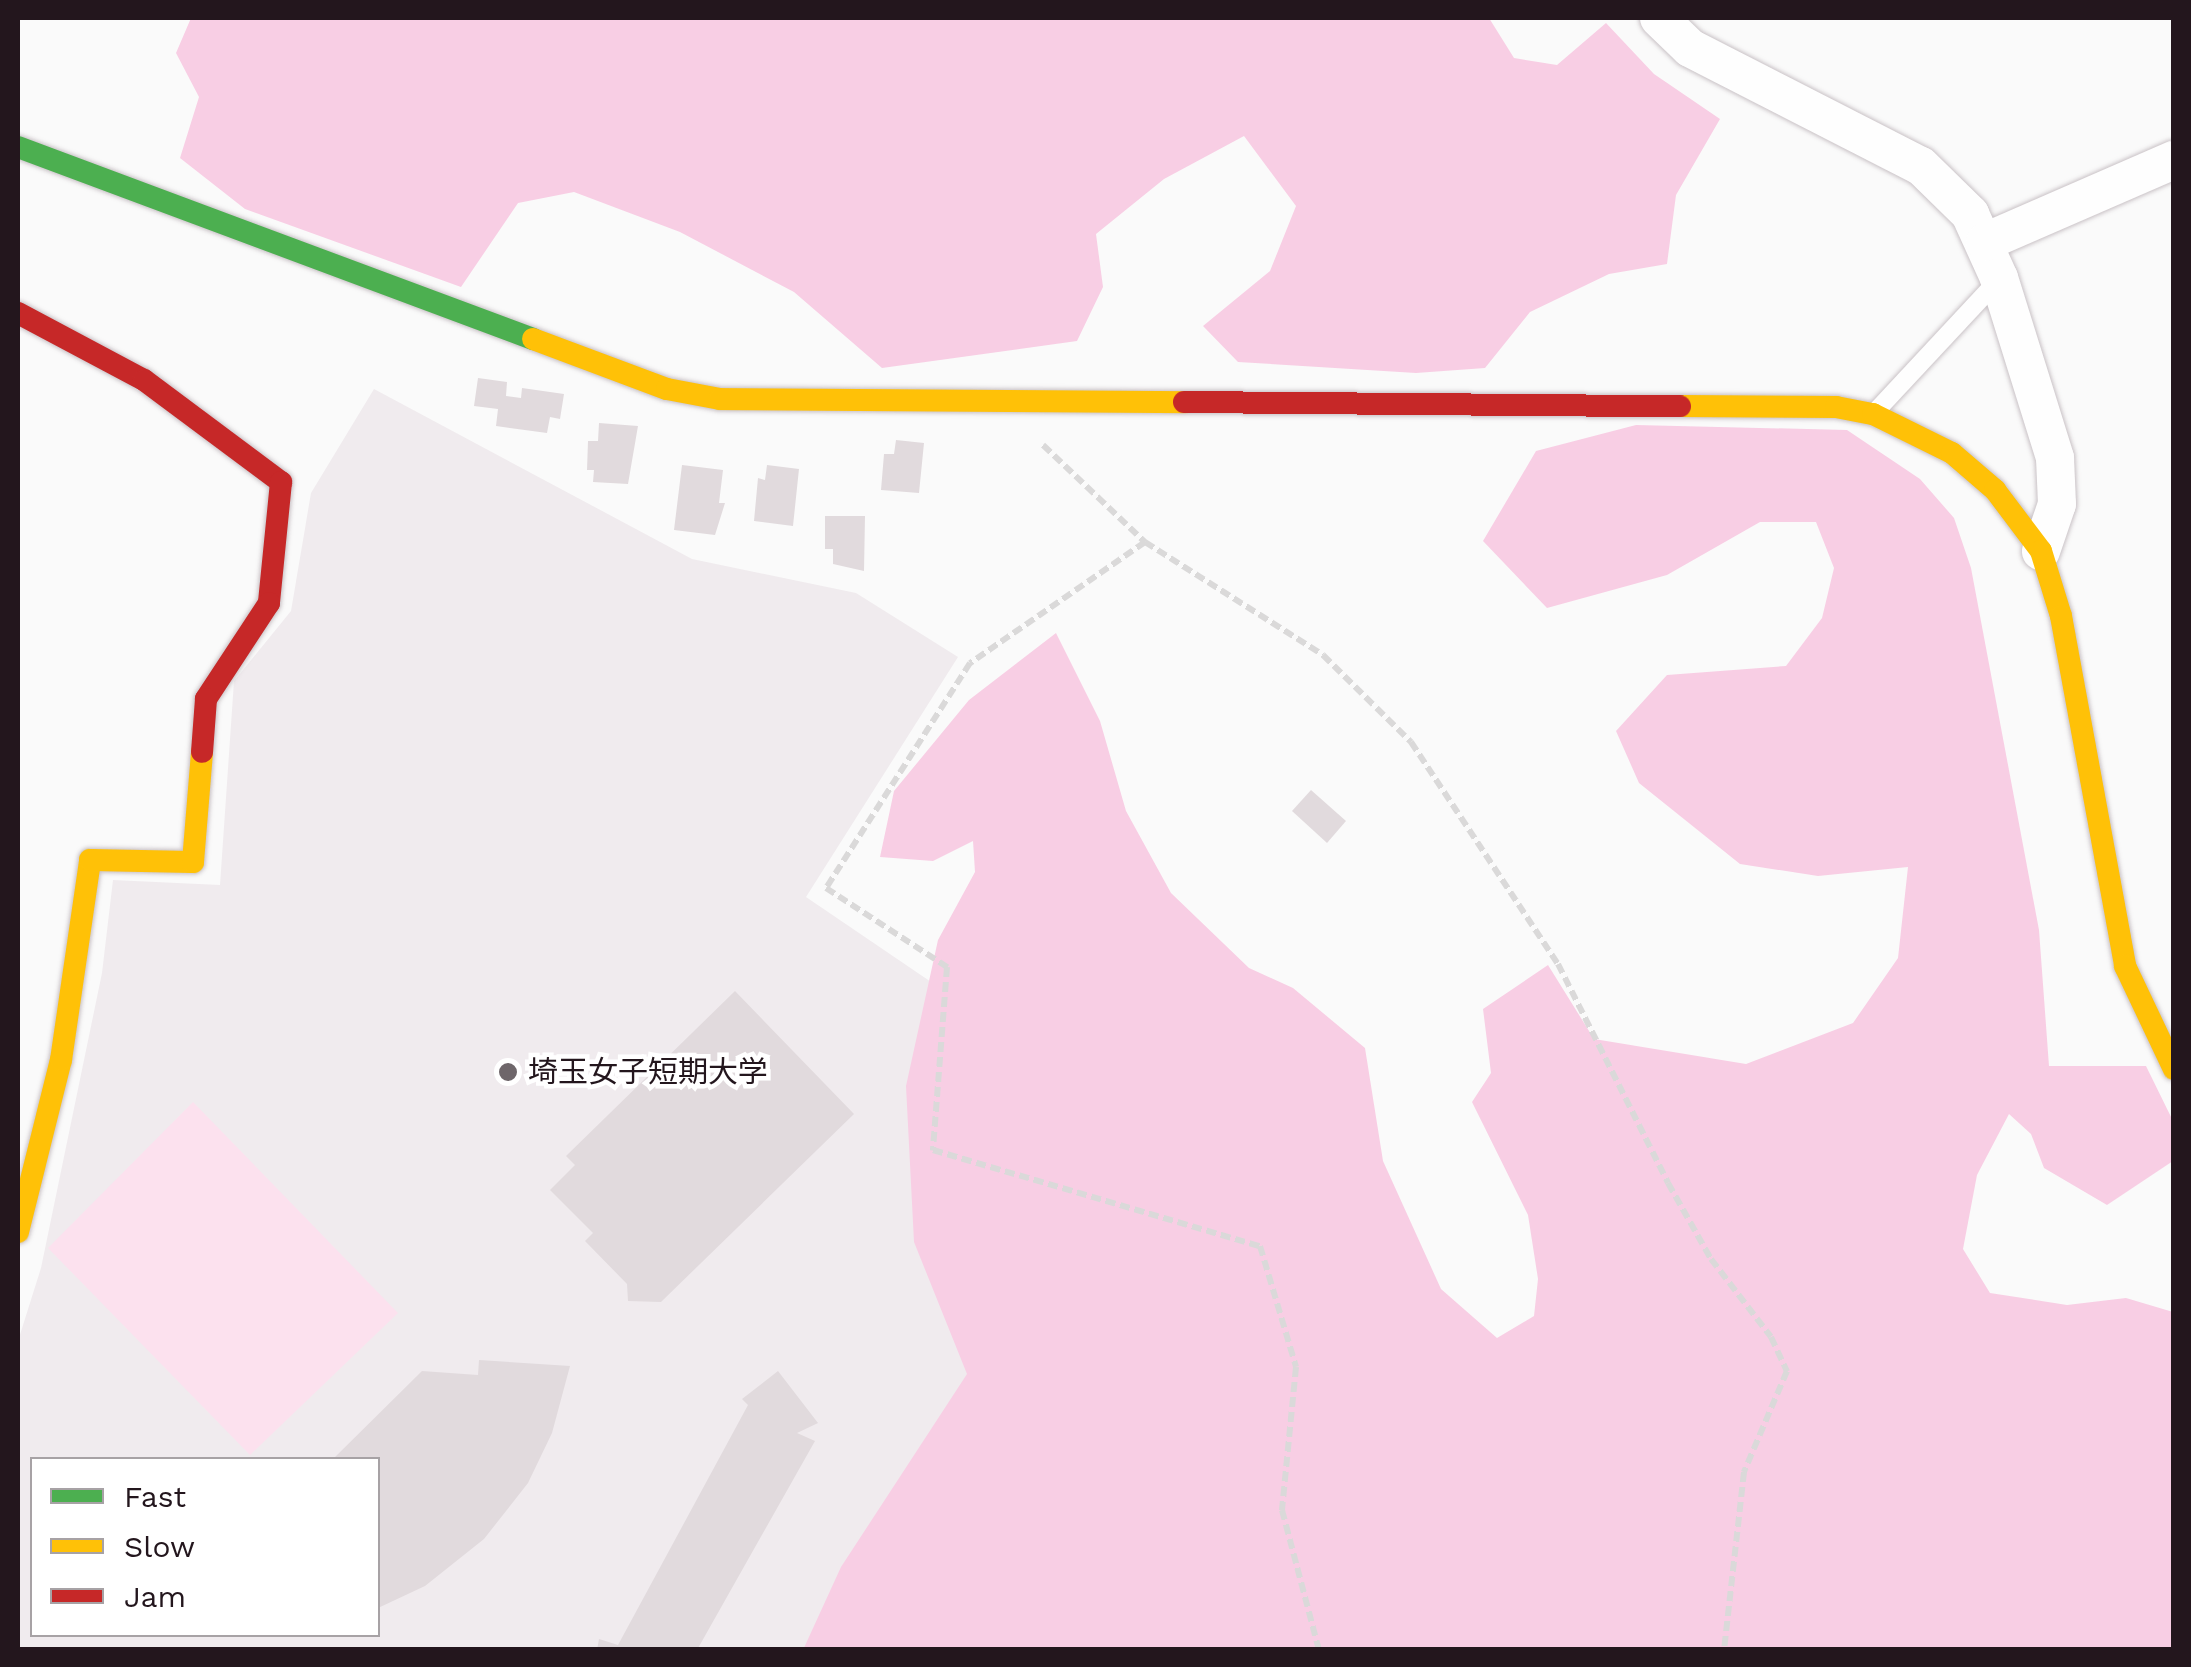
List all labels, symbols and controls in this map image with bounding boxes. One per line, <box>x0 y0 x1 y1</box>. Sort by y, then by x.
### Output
place label: 埼玉女子短期大学 <box>528 1054 768 1090</box>
marker: 埼玉女子短期大学 <box>497 1061 519 1083</box>
legend <box>30 1457 380 1637</box>
text: Fast <box>124 1479 186 1514</box>
text: Slow <box>124 1529 195 1564</box>
text: Jam <box>124 1579 186 1614</box>

